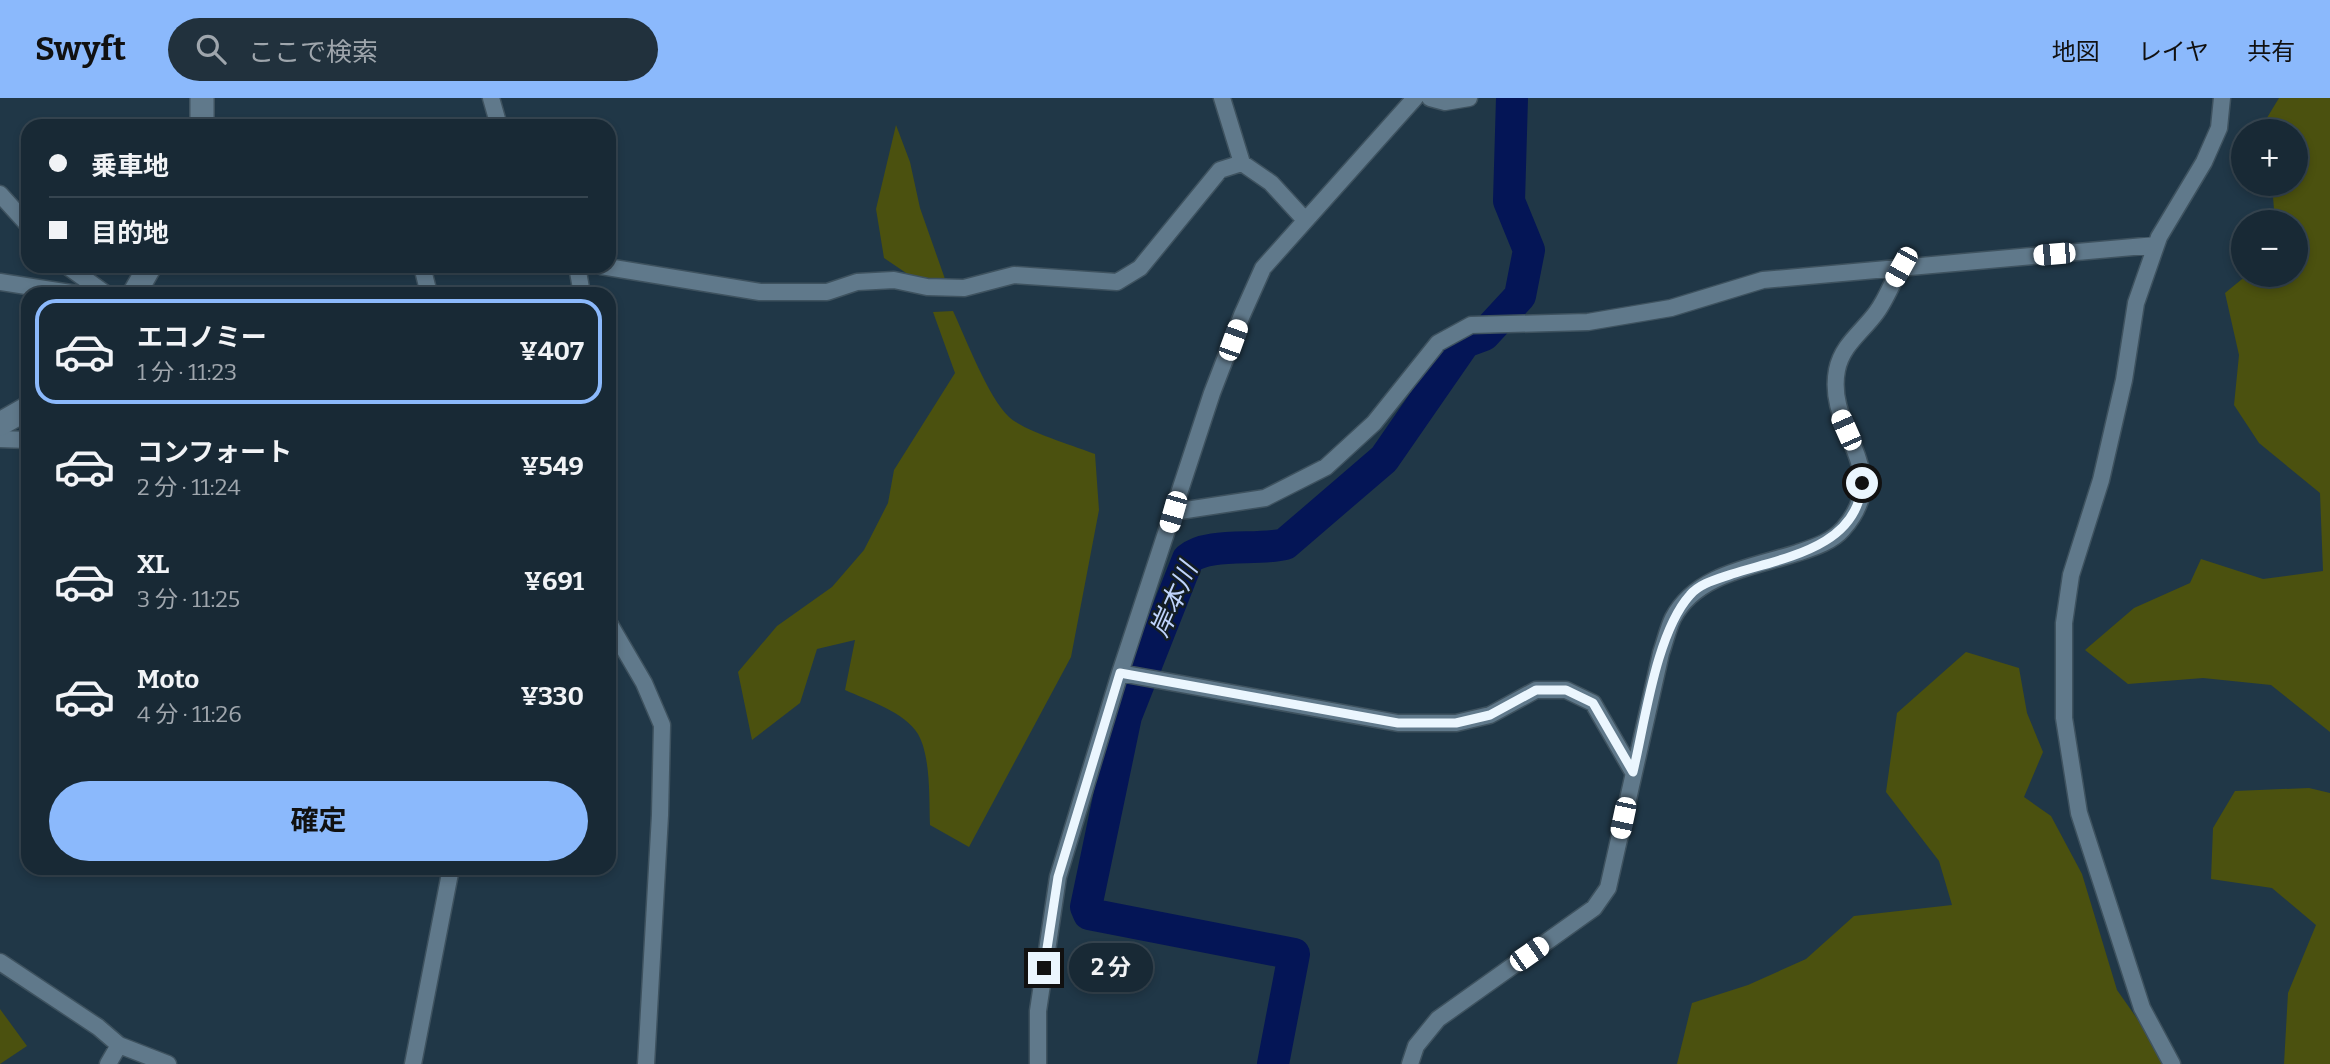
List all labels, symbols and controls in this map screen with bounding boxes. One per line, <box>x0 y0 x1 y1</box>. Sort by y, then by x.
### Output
search box <box>168 18 658 81</box>
text: Swyft <box>35 29 126 69</box>
icon: search <box>192 30 230 68</box>
text: ここで検索 <box>248 37 378 68</box>
text: 地図 <box>2052 38 2100 66</box>
text: レイヤ <box>2138 38 2209 66</box>
text: 共有 <box>2247 38 2295 66</box>
map controls <box>2231 119 2308 287</box>
button: + <box>2231 119 2308 196</box>
text: 乗車地 <box>91 151 169 182</box>
button: − <box>2231 210 2308 287</box>
text: 目的地 <box>91 218 169 249</box>
car <box>2033 242 2076 266</box>
car <box>1882 244 1921 290</box>
car <box>1216 317 1251 363</box>
icon: car <box>53 320 116 383</box>
text: エコノミー <box>137 322 267 353</box>
text: ¥407 <box>520 336 584 367</box>
text: 1 分 · 11:23 <box>137 358 237 386</box>
car <box>1828 407 1865 453</box>
icon: car <box>53 435 116 498</box>
text: コンフォート <box>137 437 292 468</box>
text: ¥549 <box>521 451 584 482</box>
route start <box>1846 467 1878 499</box>
text: 2 分 · 11:24 <box>137 473 241 501</box>
car <box>1158 489 1189 535</box>
text: XL <box>137 549 169 580</box>
icon: car <box>53 550 116 613</box>
water label: 岸本川 <box>1144 555 1205 642</box>
text: ¥691 <box>524 566 584 597</box>
text: 3 分 · 11:25 <box>137 585 240 613</box>
text: Moto <box>137 664 199 695</box>
icon: car <box>53 665 116 728</box>
text: ¥330 <box>521 681 584 712</box>
text: 4 分 · 11:26 <box>137 700 242 728</box>
button: 確定 <box>49 781 588 861</box>
car <box>1609 795 1638 841</box>
car <box>1506 933 1553 975</box>
callout: 2 分 <box>1068 944 1152 992</box>
route end <box>1028 952 1060 984</box>
text: 2 分 <box>1091 953 1131 981</box>

